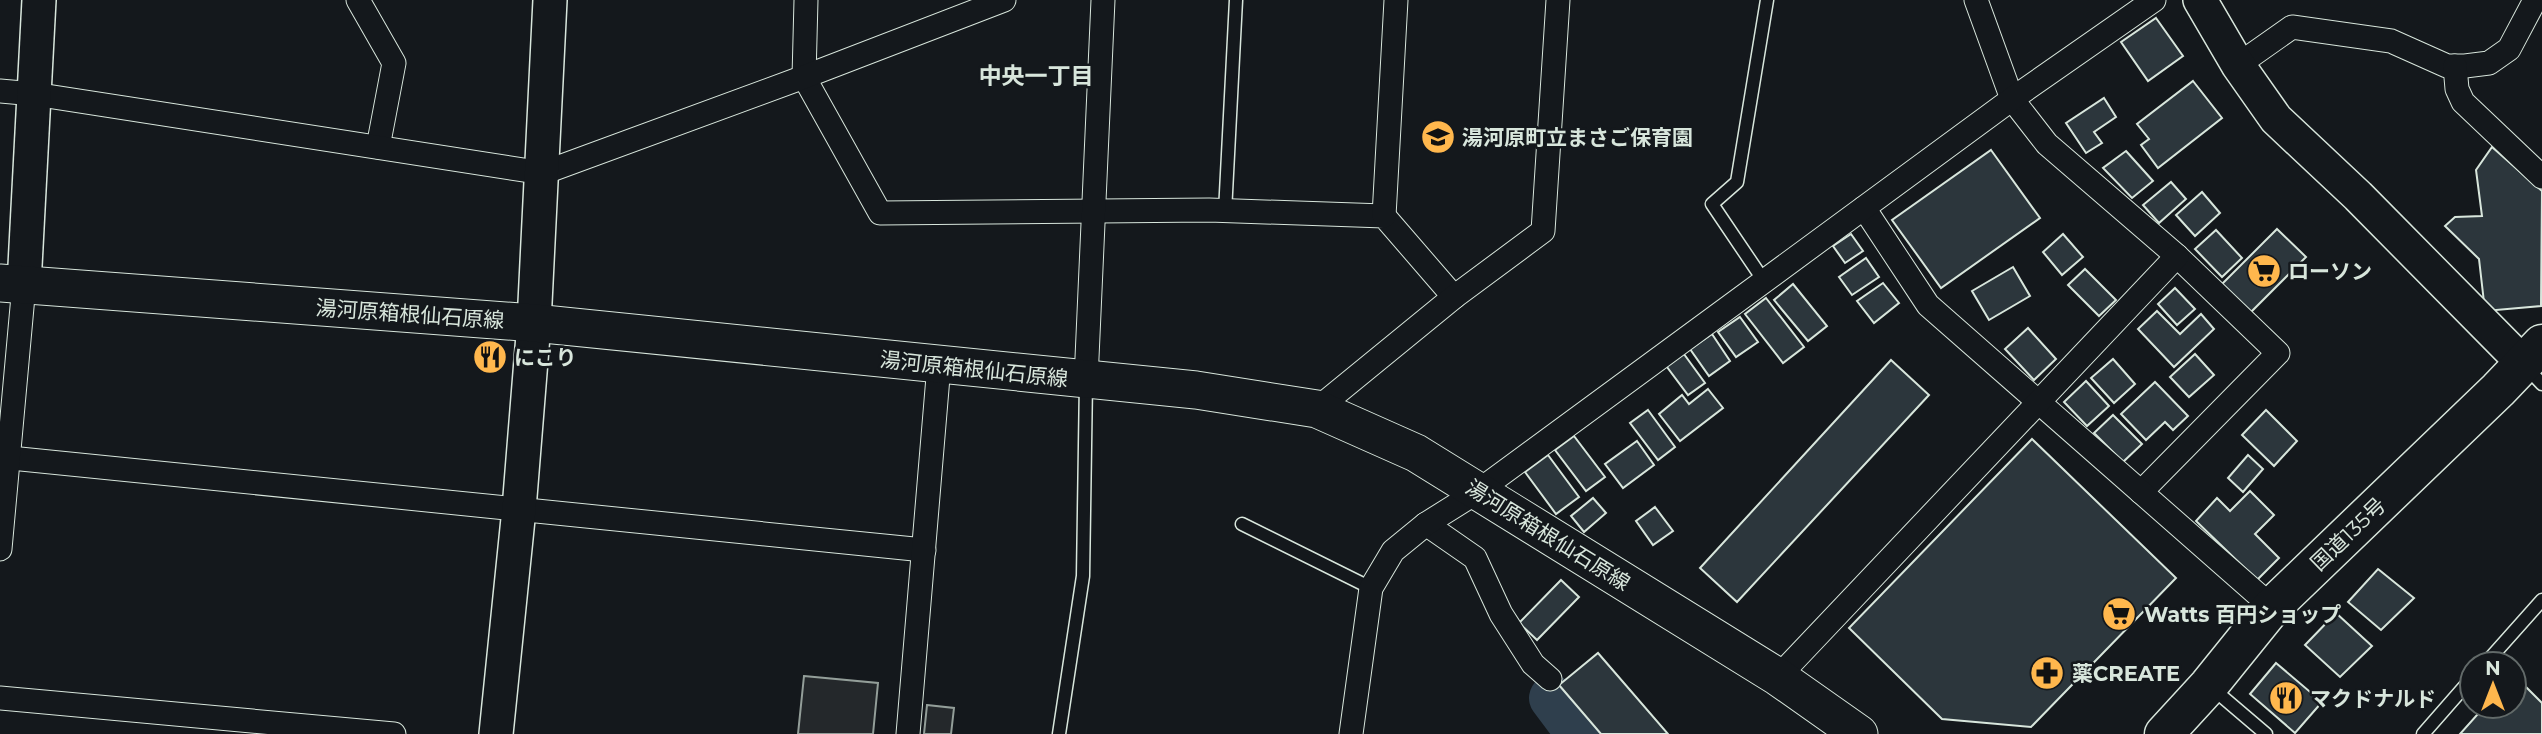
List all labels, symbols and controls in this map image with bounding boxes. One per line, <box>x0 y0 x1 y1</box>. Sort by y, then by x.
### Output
district label: 中央一丁目 <box>979 62 1094 90</box>
school or university icon: 湯河原町立まさご保育園 <box>1419 118 1457 156</box>
place label: 湯河原町立まさご保育園 <box>1462 125 1693 150</box>
supermarket icon: ローソン <box>2245 252 2283 290</box>
place label: ローソン <box>2288 259 2372 284</box>
street label: 湯河原箱根仙石原線 <box>315 295 505 333</box>
restaurant icon: にこり <box>471 338 509 376</box>
place label: にこり <box>514 345 577 370</box>
street label: 湯河原箱根仙石原線 <box>879 347 1069 391</box>
street label: 湯河原箱根仙石原線 <box>1461 474 1635 596</box>
street label: 国道135号 <box>2305 492 2391 576</box>
supermarket icon: Watts 百円ショップ <box>2100 595 2138 633</box>
place label: Watts 百円ショップ <box>2144 602 2341 627</box>
north arrow <box>2458 650 2528 720</box>
pharmacy icon: 薬CREATE <box>2028 654 2066 692</box>
text: N <box>2485 657 2501 680</box>
place label: 薬CREATE <box>2072 661 2180 686</box>
restaurant icon: マクドナルド <box>2267 679 2305 717</box>
place label: マクドナルド <box>2310 686 2436 711</box>

